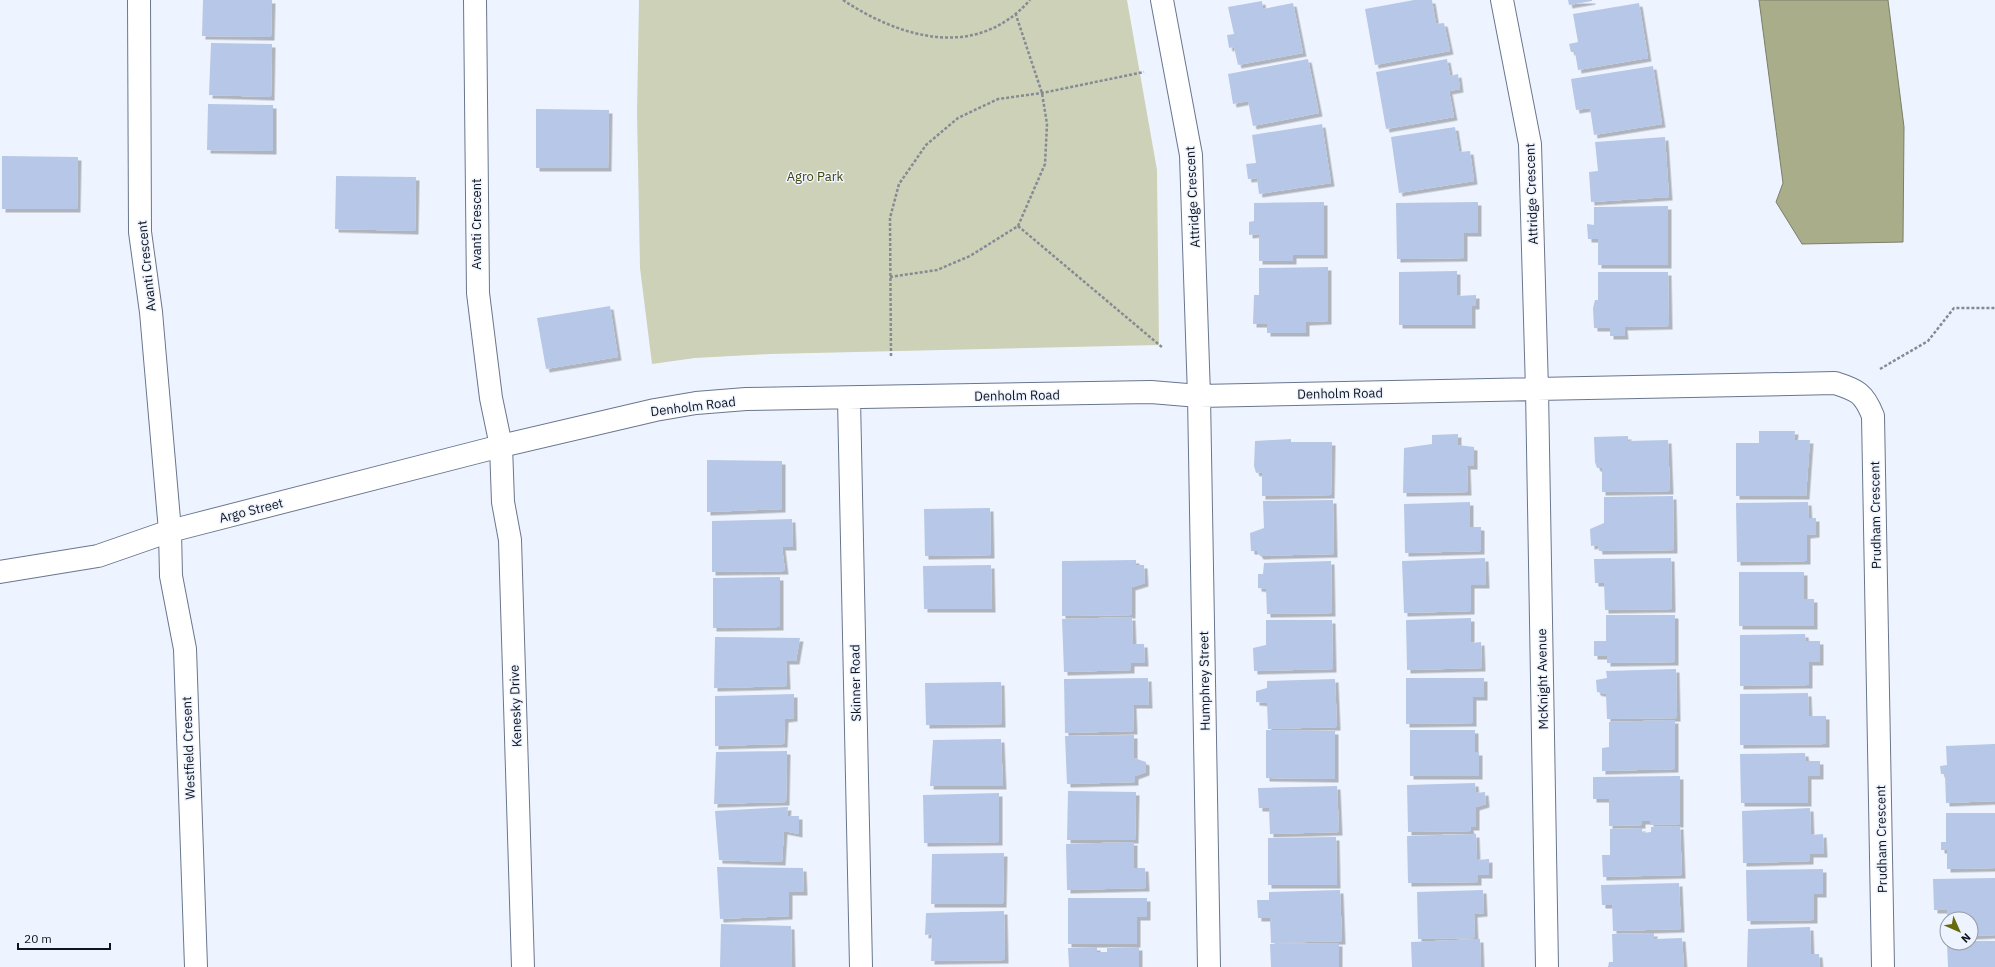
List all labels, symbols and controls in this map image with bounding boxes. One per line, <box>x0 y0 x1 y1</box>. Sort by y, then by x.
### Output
street label: Attridge Crescent <box>1521 143 1542 245</box>
street label: Attridge Crescent <box>1181 146 1204 248</box>
park label: Agro Park <box>787 168 843 185</box>
street label: Avanti Crescent <box>468 178 485 270</box>
street label: Avanti Crescent <box>133 220 160 312</box>
street label: Denholm Road <box>1297 384 1383 403</box>
street label: Denholm Road <box>974 386 1060 405</box>
street label: Denholm Road <box>649 393 737 420</box>
street label: Prudham Crescent <box>1866 461 1885 569</box>
street label: Argo Street <box>217 494 285 527</box>
street label: McKnight Avenue <box>1533 628 1552 730</box>
street label: Humphrey Street <box>1195 631 1214 731</box>
street label: Skinner Road <box>846 644 865 722</box>
street label: Kenesky Drive <box>506 664 525 748</box>
street label: Westfield Cresent <box>178 696 199 800</box>
street label: Prudham Crescent <box>1872 785 1891 893</box>
north arrow <box>1939 911 1979 951</box>
scale bar <box>18 925 110 951</box>
text: N <box>1958 930 1974 946</box>
text: 20 m <box>24 931 52 946</box>

